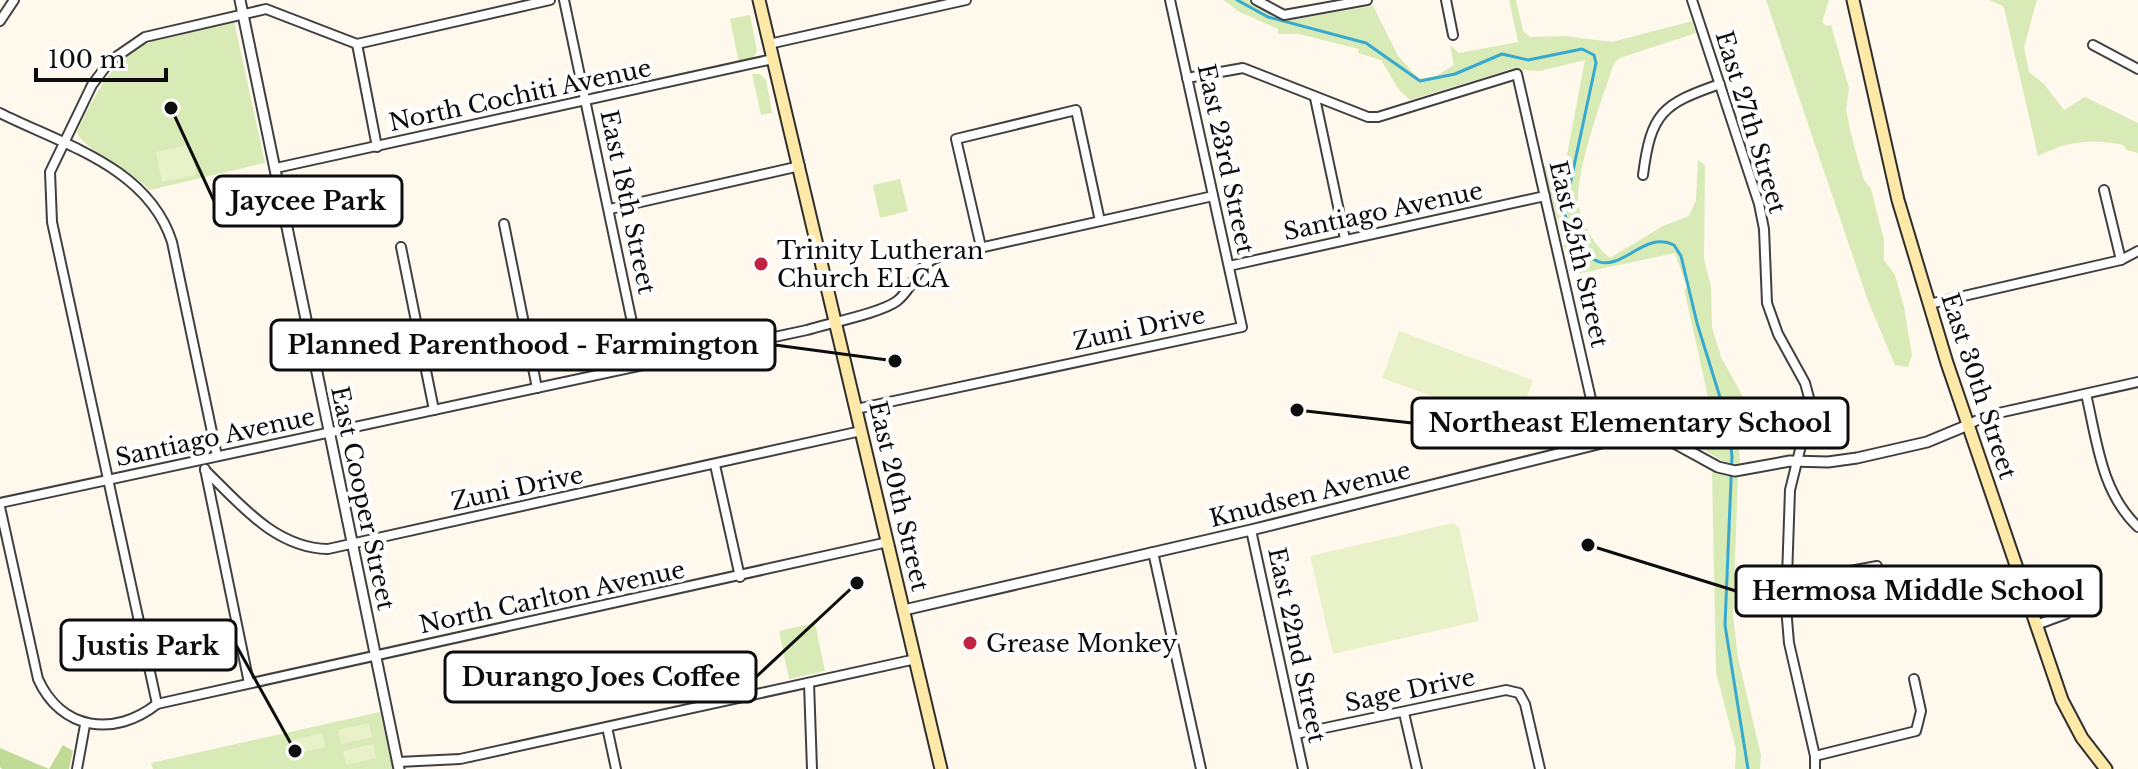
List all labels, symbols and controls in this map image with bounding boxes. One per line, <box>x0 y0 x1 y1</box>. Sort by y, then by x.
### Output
street label: East 27th Street <box>1709 27 1793 217</box>
scale bar <box>36 32 166 82</box>
text: 100 m <box>48 45 126 74</box>
street label: North Cochiti Avenue <box>386 53 654 137</box>
street label: East 23rd Street <box>1192 61 1260 257</box>
street label: East 18th Street <box>594 107 662 297</box>
street label: East 25th Street <box>1543 158 1615 350</box>
callout: Jaycee Park <box>214 176 402 226</box>
street label: Santiago Avenue <box>1281 176 1485 246</box>
text: Jaycee Park <box>225 185 387 217</box>
place label: Trinity Lutheran Church ELCA <box>777 236 984 293</box>
marker: Trinity Lutheran Church ELCA <box>752 255 770 273</box>
street label: East 30th Street <box>1935 289 2023 483</box>
street label: Zuni Drive <box>1070 300 1208 356</box>
callout: Planned Parenthood - Farmington <box>271 320 775 370</box>
text: Planned Parenthood - Farmington <box>287 329 759 361</box>
street label: East Cooper Street <box>325 383 401 613</box>
street label: East 20th Street <box>863 398 935 594</box>
callout: Northeast Elementary School <box>1412 398 1848 448</box>
street label: Santiago Avenue <box>113 402 317 472</box>
text: Northeast Elementary School <box>1428 407 1832 439</box>
street label: Knudsen Avenue <box>1207 455 1413 533</box>
street label: Zuni Drive <box>448 460 586 516</box>
street label: East 22nd Street <box>1262 545 1332 745</box>
street label: North Carlton Avenue <box>416 555 688 639</box>
callout: Hermosa Middle School <box>1736 566 2101 616</box>
text: Hermosa Middle School <box>1752 575 2084 607</box>
callout: Justis Park <box>61 620 236 670</box>
place label: Grease Monkey <box>986 629 1178 658</box>
text: Justis Park <box>72 630 220 662</box>
marker: Grease Monkey <box>961 634 979 652</box>
callout: Durango Joes Coffee <box>445 652 756 702</box>
text: Durango Joes Coffee <box>461 661 741 693</box>
street label: Sage Drive <box>1342 662 1478 718</box>

